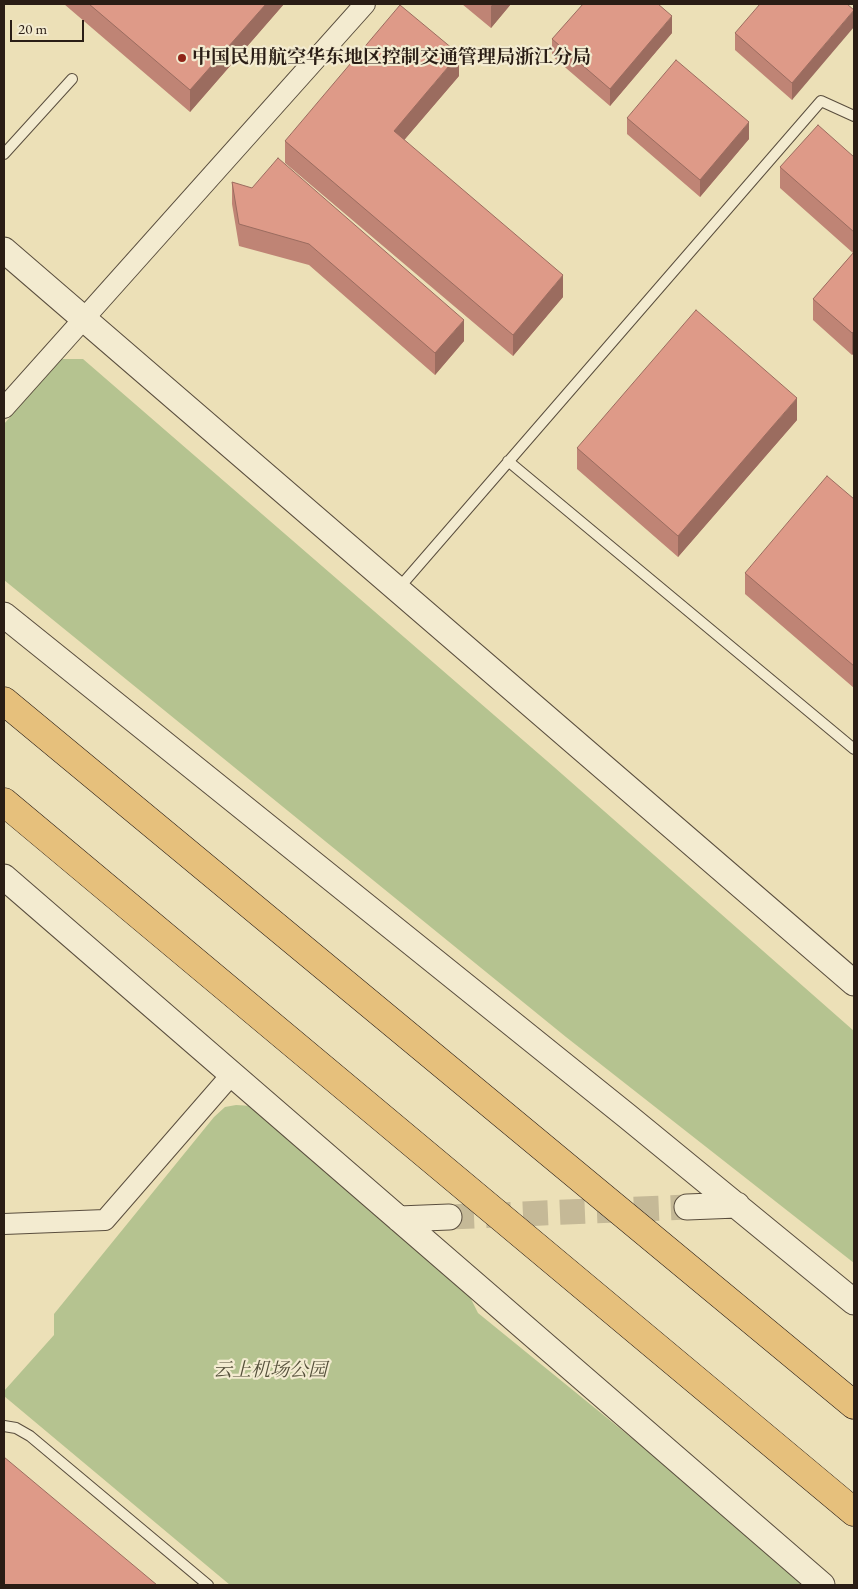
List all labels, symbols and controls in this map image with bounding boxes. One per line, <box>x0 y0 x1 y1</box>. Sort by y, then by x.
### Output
scale bar <box>12 10 86 42</box>
text: 20 m <box>18 19 47 38</box>
place label: 中国民用航空华东地区控制交通管理局浙江分局 <box>192 47 591 69</box>
marker: 中国民用航空华东地区控制交通管理局浙江分局 <box>176 52 188 64</box>
park label: 云上机场公园 <box>213 1360 327 1382</box>

